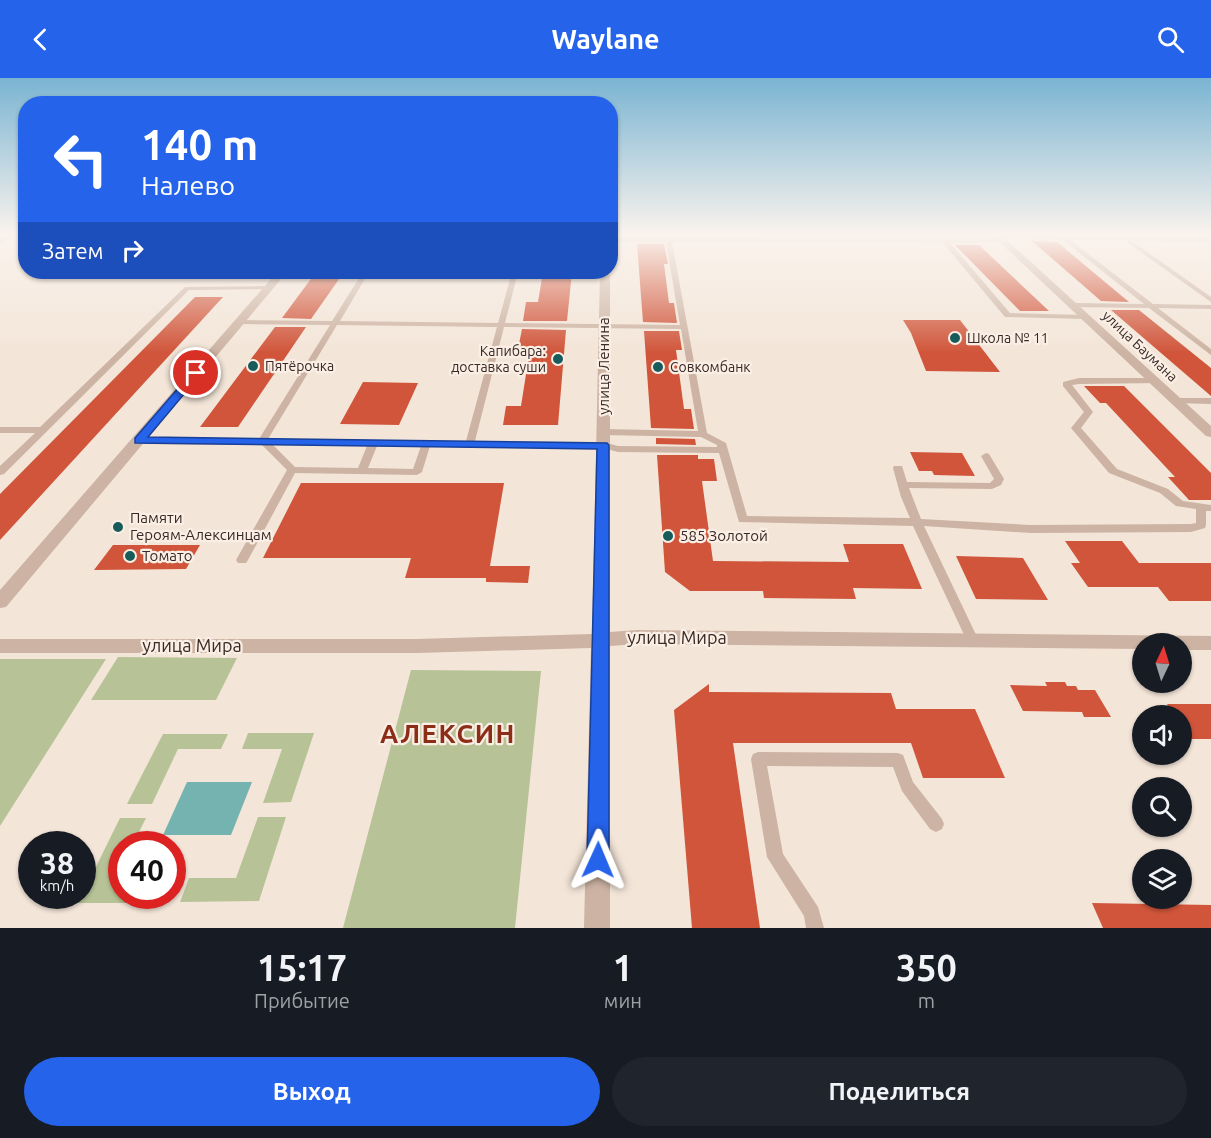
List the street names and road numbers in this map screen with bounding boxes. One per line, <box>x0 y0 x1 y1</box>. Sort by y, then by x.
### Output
street label: улица Баумана <box>1099 307 1181 385</box>
street label: улица Ленина <box>595 317 612 415</box>
street label: улица Мира <box>627 627 727 647</box>
street label: улица Мира <box>142 635 242 655</box>

